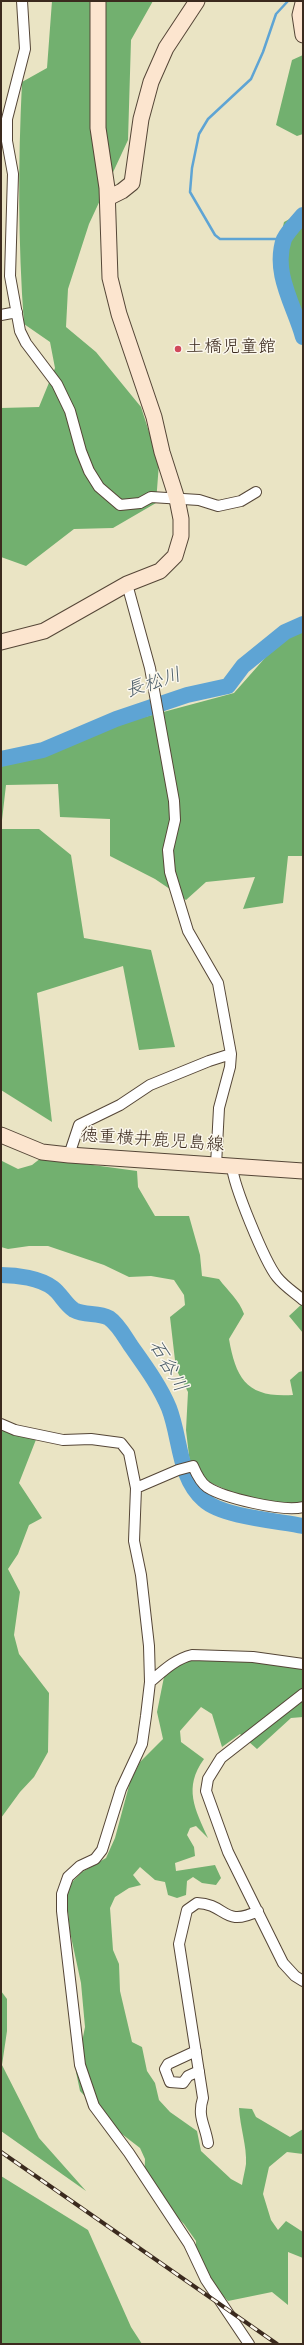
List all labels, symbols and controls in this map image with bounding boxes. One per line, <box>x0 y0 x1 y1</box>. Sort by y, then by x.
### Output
place label: 土橋児童館 <box>186 338 276 360</box>
marker: 土橋児童館 <box>173 344 183 354</box>
water label: 長松川 <box>123 665 185 705</box>
street label: 徳重横井鹿児島線 <box>79 1126 225 1158</box>
water label: 石谷川 <box>142 1337 190 1397</box>

